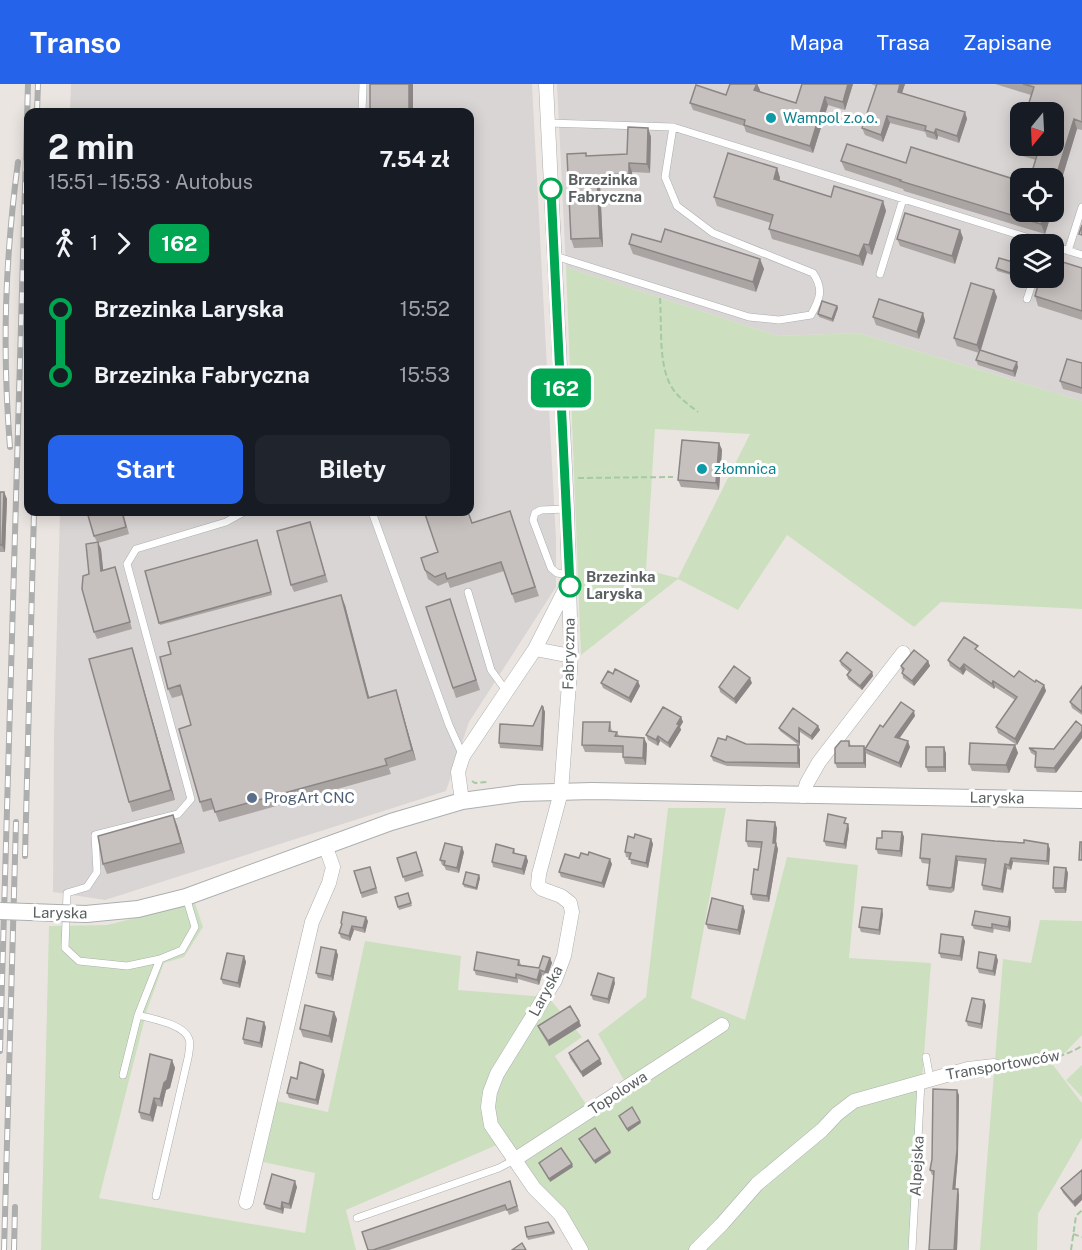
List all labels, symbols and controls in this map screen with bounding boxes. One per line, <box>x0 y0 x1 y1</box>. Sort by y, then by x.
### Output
text: Transo <box>30 26 121 59</box>
text: Mapa <box>789 30 844 55</box>
text: Trasa <box>877 30 930 55</box>
text: Zapisane <box>963 30 1052 55</box>
north arrow <box>1010 102 1064 156</box>
map controls <box>1010 102 1064 288</box>
place label: Wampol z.o.o. <box>783 109 878 126</box>
marker: Wampol z.o.o. <box>764 111 778 125</box>
text: 2 min <box>48 128 134 166</box>
text: 7.54 zł <box>379 146 450 172</box>
button: locate <box>1010 168 1064 222</box>
text: 15:51 – 15:53 · Autobus <box>48 170 253 194</box>
place label: Brzezinka Fabryczna <box>568 171 642 205</box>
marker: Brzezinka Fabryczna <box>540 178 562 200</box>
icon: walk <box>48 227 81 260</box>
icon: forward <box>107 227 140 260</box>
text: 1 <box>90 231 98 255</box>
text: 162 <box>161 231 197 256</box>
button: layers <box>1010 234 1064 288</box>
text: Brzezinka Laryska <box>94 296 284 322</box>
text: 15:52 <box>400 297 450 321</box>
text: Brzezinka Fabryczna <box>94 362 310 388</box>
text: 15:53 <box>399 363 450 387</box>
line badge: 162 <box>526 368 596 408</box>
text: 162 <box>543 376 579 401</box>
button: Start <box>48 435 243 504</box>
button: Bilety <box>255 435 450 504</box>
place label: złomnica <box>714 460 776 477</box>
marker: złomnica <box>695 462 709 476</box>
place label: Brzezinka Laryska <box>586 568 656 602</box>
marker: Brzezinka Laryska <box>559 575 581 597</box>
street label: Fabryczna <box>559 618 578 690</box>
place label: ProgArt CNC <box>264 789 355 806</box>
street label: Laryska <box>969 789 1025 806</box>
marker: ProgArt CNC <box>245 791 259 805</box>
street label: Laryska <box>32 904 88 921</box>
street label: Laryska <box>525 963 566 1019</box>
street label: Transportowców <box>945 1046 1061 1083</box>
street label: Topolowa <box>585 1067 650 1118</box>
street label: Alpejska <box>906 1135 927 1197</box>

